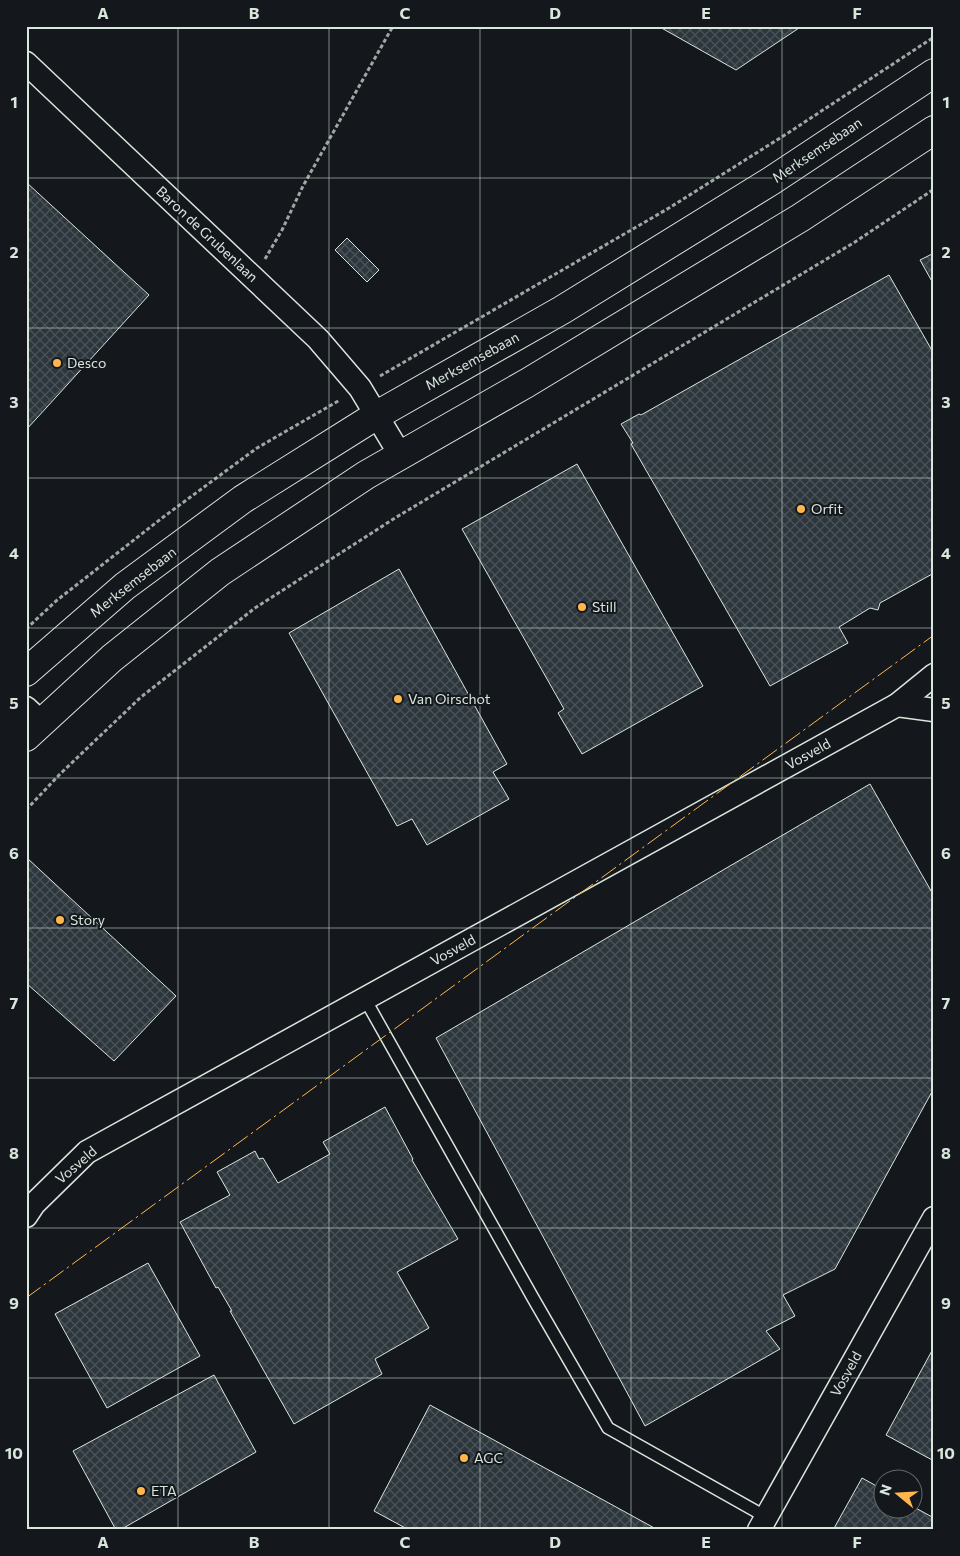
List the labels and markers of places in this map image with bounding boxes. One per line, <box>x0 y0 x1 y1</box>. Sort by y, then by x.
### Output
place label: Desco <box>67 354 106 371</box>
marker: Desco <box>51 357 63 369</box>
place label: Orfit <box>811 500 843 517</box>
marker: Orfit <box>795 503 807 515</box>
place label: Still <box>592 598 617 615</box>
marker: Still <box>576 601 588 613</box>
place label: Van Oirschot <box>408 690 491 707</box>
marker: Van Oirschot <box>392 693 404 705</box>
place label: Story <box>70 911 105 928</box>
marker: Story <box>54 914 66 926</box>
place label: AGC <box>474 1449 503 1466</box>
marker: AGC <box>458 1452 470 1464</box>
place label: ETA <box>151 1482 177 1499</box>
marker: ETA <box>135 1485 147 1497</box>

